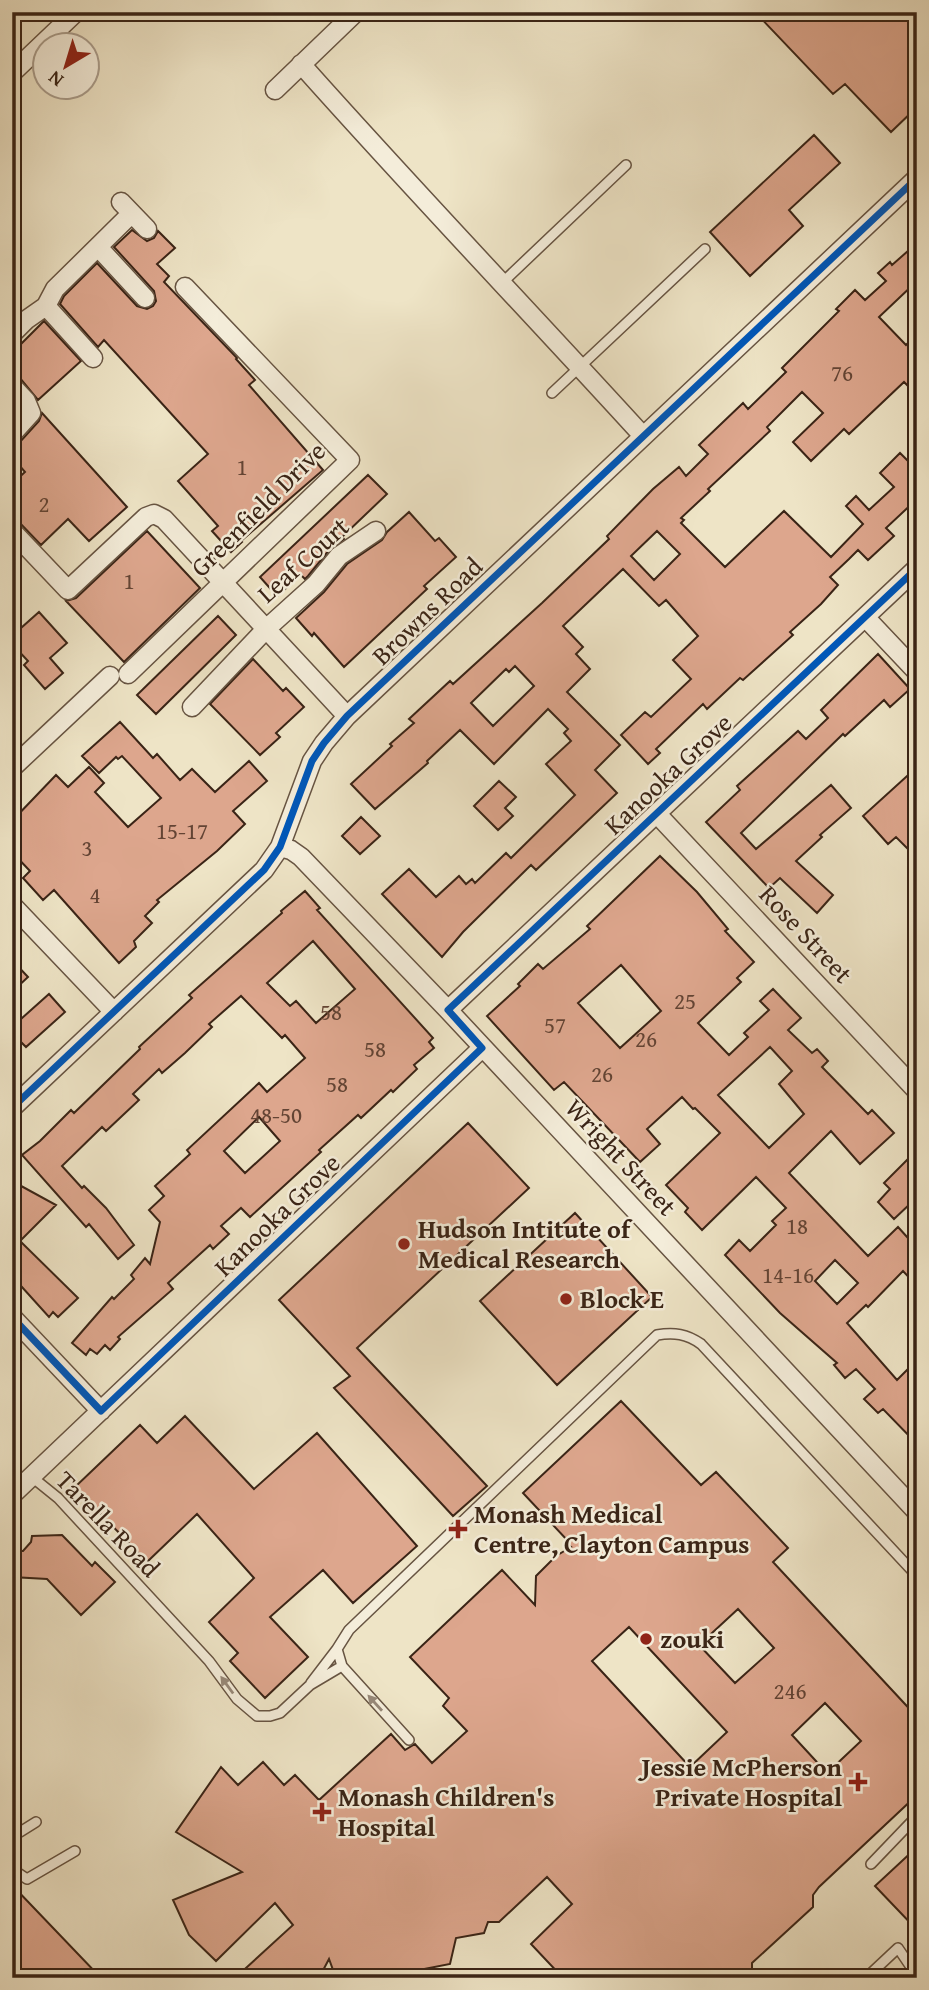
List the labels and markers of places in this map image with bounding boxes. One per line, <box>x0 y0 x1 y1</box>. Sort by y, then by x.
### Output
place label: Hudson Intitute of Medical Research <box>418 1209 633 1278</box>
marker: Hudson Intitute of Medical Research <box>396 1236 412 1252</box>
place label: Block E <box>580 1279 664 1318</box>
marker: Block E <box>558 1291 574 1307</box>
place label: Monash Medical Centre, Clayton Campus <box>474 1494 749 1563</box>
marker: Monash Medical Centre, Clayton Campus <box>448 1519 468 1539</box>
place label: zouki <box>660 1619 724 1658</box>
marker: zouki <box>638 1631 654 1647</box>
place label: Jessie McPherson Private Hospital <box>637 1747 843 1816</box>
marker: Jessie McPherson Private Hospital <box>848 1772 868 1792</box>
place label: Monash Children's Hospital <box>338 1777 554 1846</box>
marker: Monash Children's Hospital <box>312 1802 332 1822</box>

